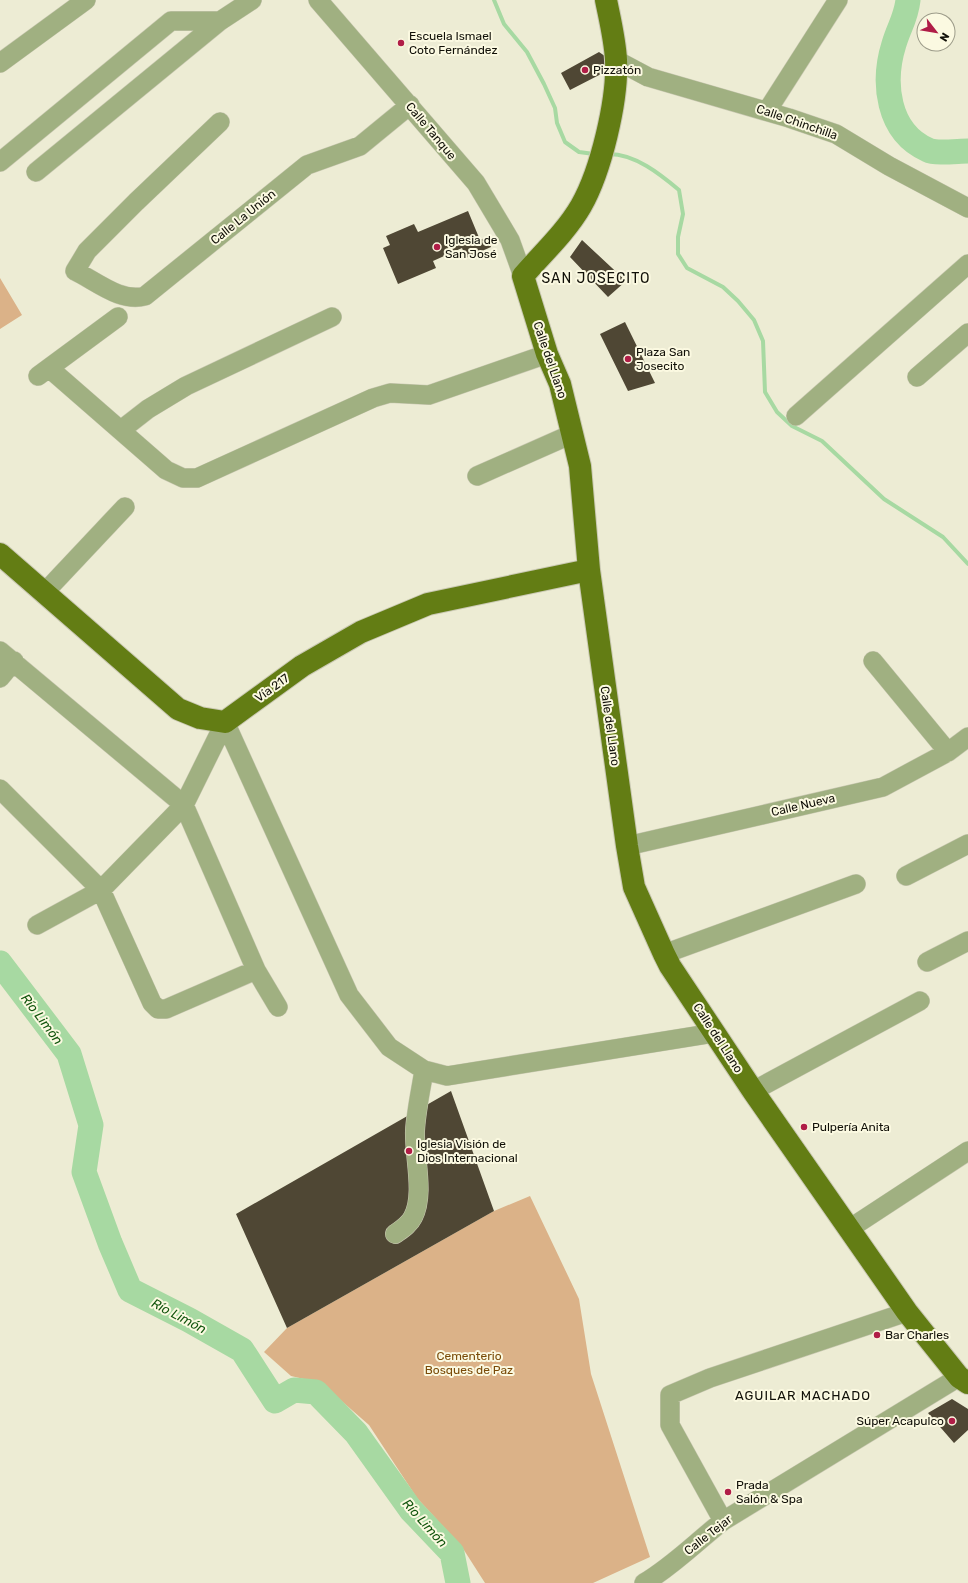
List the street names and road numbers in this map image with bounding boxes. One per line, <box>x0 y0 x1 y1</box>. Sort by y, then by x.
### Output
street label: Calle Tanque <box>403 99 459 163</box>
street label: Calle Chinchilla <box>755 102 839 142</box>
street label: Calle La Unión <box>208 187 278 247</box>
street label: Calle del Llano <box>530 320 570 400</box>
street label: Vía 217 <box>252 671 292 705</box>
street label: Calle del Llano <box>597 685 623 767</box>
street label: Calle Nueva <box>770 791 836 819</box>
street label: Calle del Llano <box>690 1001 746 1076</box>
street label: Calle Tejar <box>681 1512 735 1558</box>

